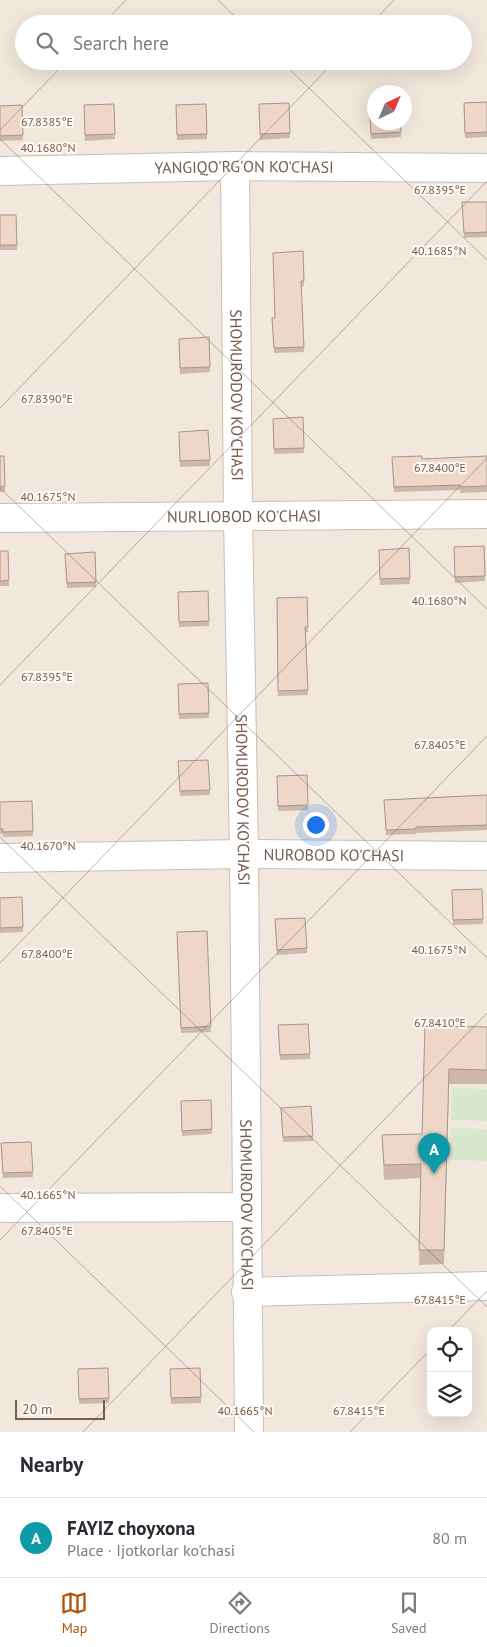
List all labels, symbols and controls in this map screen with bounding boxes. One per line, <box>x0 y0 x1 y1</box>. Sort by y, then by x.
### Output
search box <box>15 15 472 70</box>
icon: search <box>33 29 61 57</box>
text: Search here <box>73 31 169 55</box>
north arrow <box>367 85 412 130</box>
text: 67.8385°E <box>21 114 73 129</box>
text: 40.1680°N <box>21 140 75 155</box>
street label: YANGIQO'RG'ON KO'CHASI <box>154 156 334 178</box>
text: 67.8395°E <box>414 182 466 197</box>
text: 40.1685°N <box>412 243 466 258</box>
street label: SHOMURODOV KO'CHASI <box>226 309 248 481</box>
text: 67.8390°E <box>21 391 73 406</box>
text: 67.8400°E <box>414 460 466 475</box>
text: 40.1675°N <box>21 489 75 504</box>
street label: NURLIOBOD KO'CHASI <box>167 505 321 527</box>
text: 40.1680°N <box>412 593 466 608</box>
text: 67.8395°E <box>21 669 73 684</box>
street label: SHOMURODOV KO'CHASI <box>232 714 254 886</box>
text: 67.8405°E <box>414 737 466 752</box>
your location <box>303 812 329 838</box>
text: 40.1670°N <box>21 838 75 853</box>
street label: NUROBOD KO'CHASI <box>264 844 404 865</box>
text: 40.1675°N <box>412 942 466 957</box>
text: 67.8400°E <box>21 946 73 961</box>
text: 67.8410°E <box>414 1015 466 1030</box>
street label: SHOMURODOV KO'CHASI <box>236 1119 258 1291</box>
pin: A <box>418 1133 450 1174</box>
text: 40.1665°N <box>21 1187 75 1202</box>
text: 67.8405°E <box>21 1223 73 1238</box>
text: 67.8415°E <box>414 1292 466 1307</box>
map controls <box>427 1327 472 1417</box>
button: locate <box>427 1327 472 1372</box>
button: layers <box>427 1372 472 1417</box>
scale bar <box>15 1397 105 1420</box>
text: 20 m <box>22 1400 52 1418</box>
text: 40.1665°N <box>218 1403 272 1418</box>
text: 67.8415°E <box>333 1403 385 1418</box>
text: Nearby <box>20 1451 83 1478</box>
text: FAYIZ choyxona <box>67 1516 195 1540</box>
text: A <box>31 1528 41 1548</box>
text: 80 m <box>432 1528 467 1548</box>
text: Place · Ijotkorlar ko'chasi <box>67 1540 235 1560</box>
tab: Map <box>60 1589 88 1637</box>
tab: Directions <box>209 1589 270 1637</box>
tab: Saved <box>391 1589 427 1637</box>

